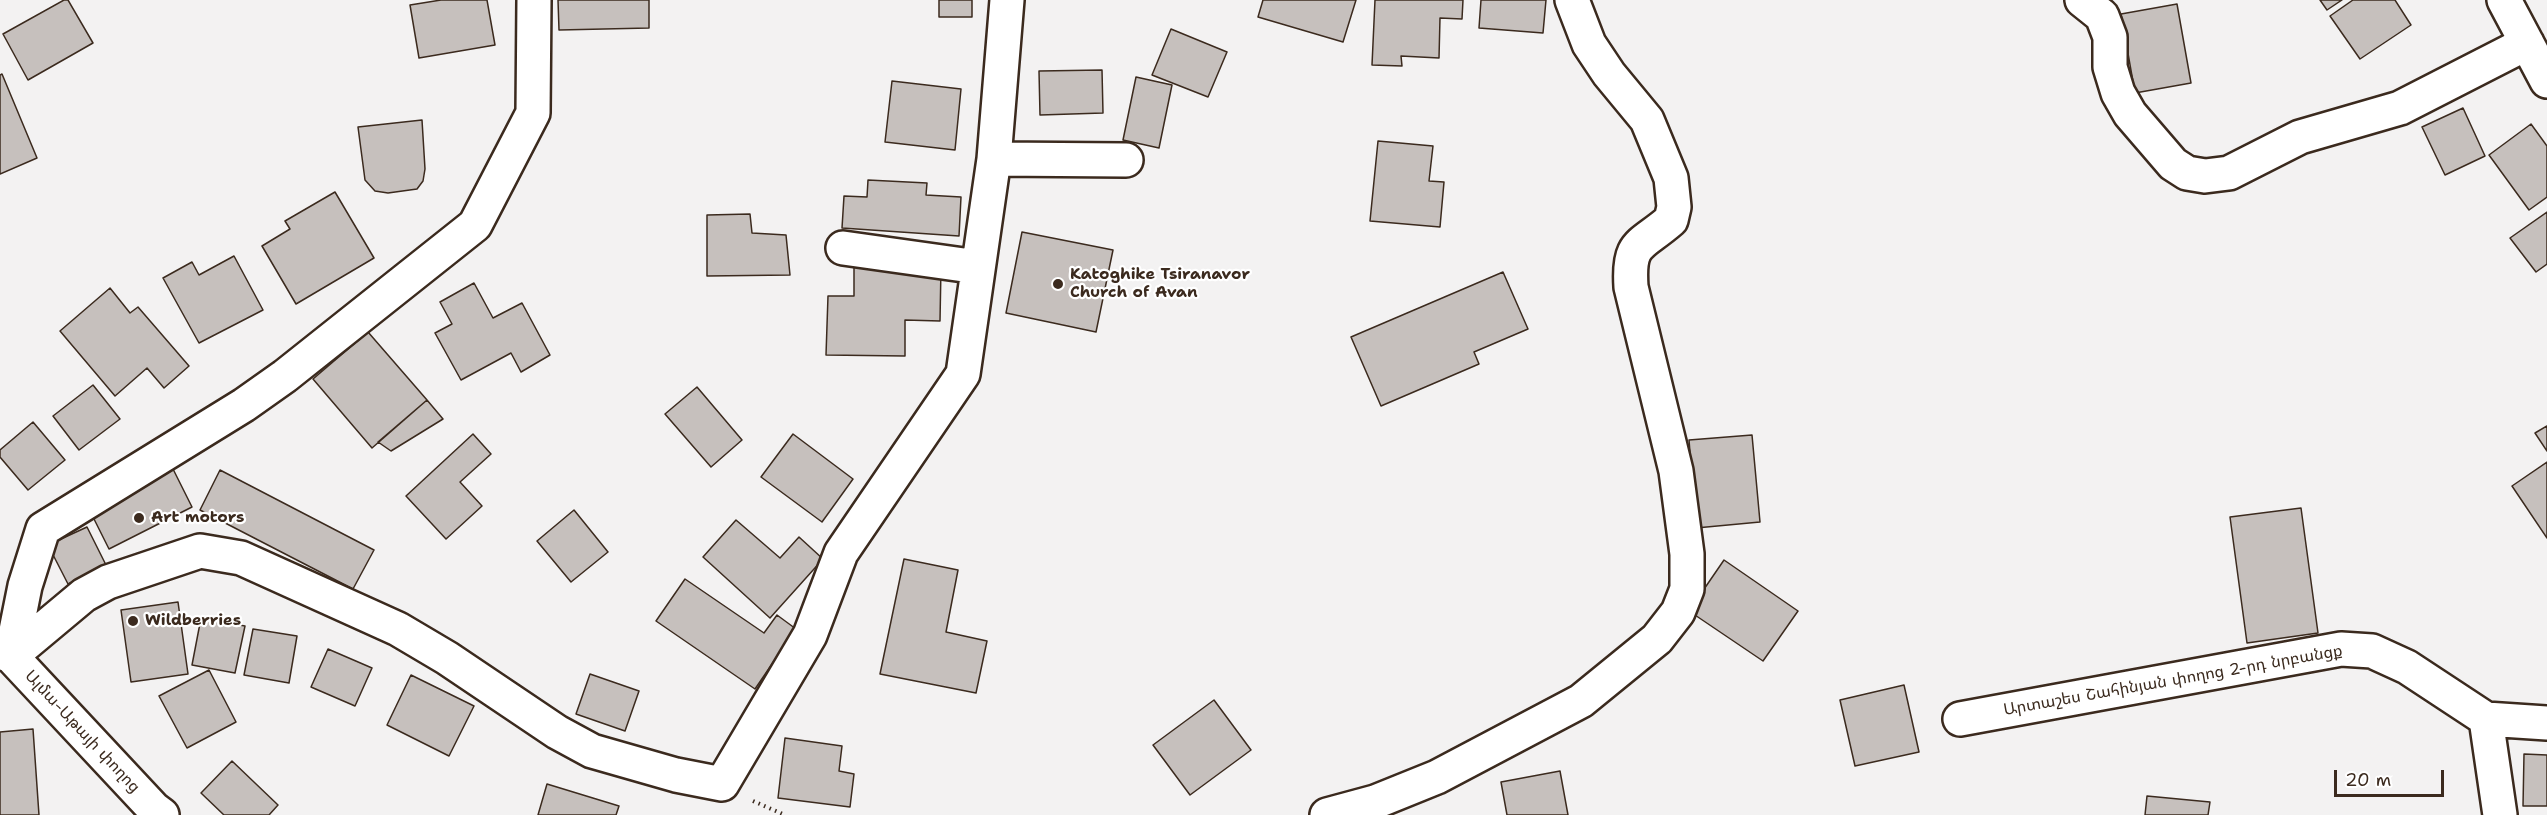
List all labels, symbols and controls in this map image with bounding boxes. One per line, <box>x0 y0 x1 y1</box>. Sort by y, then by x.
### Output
place label: Katoghike Tsiranavor Church of Avan <box>1070 265 1250 303</box>
marker: Katoghike Tsiranavor Church of Avan <box>1051 277 1065 291</box>
place label: Art motors <box>151 508 244 528</box>
marker: Art motors <box>132 511 146 525</box>
place label: Wildberries <box>145 611 241 631</box>
marker: Wildberries <box>126 614 140 628</box>
street label: Արտաշես Շահինյան փողոց 2-րդ նրբանցք <box>2002 642 2344 720</box>
street label: Ալմա-Աթայի փողոց <box>20 667 144 797</box>
scale bar <box>2337 758 2446 796</box>
text: 20 m <box>2345 768 2391 792</box>

